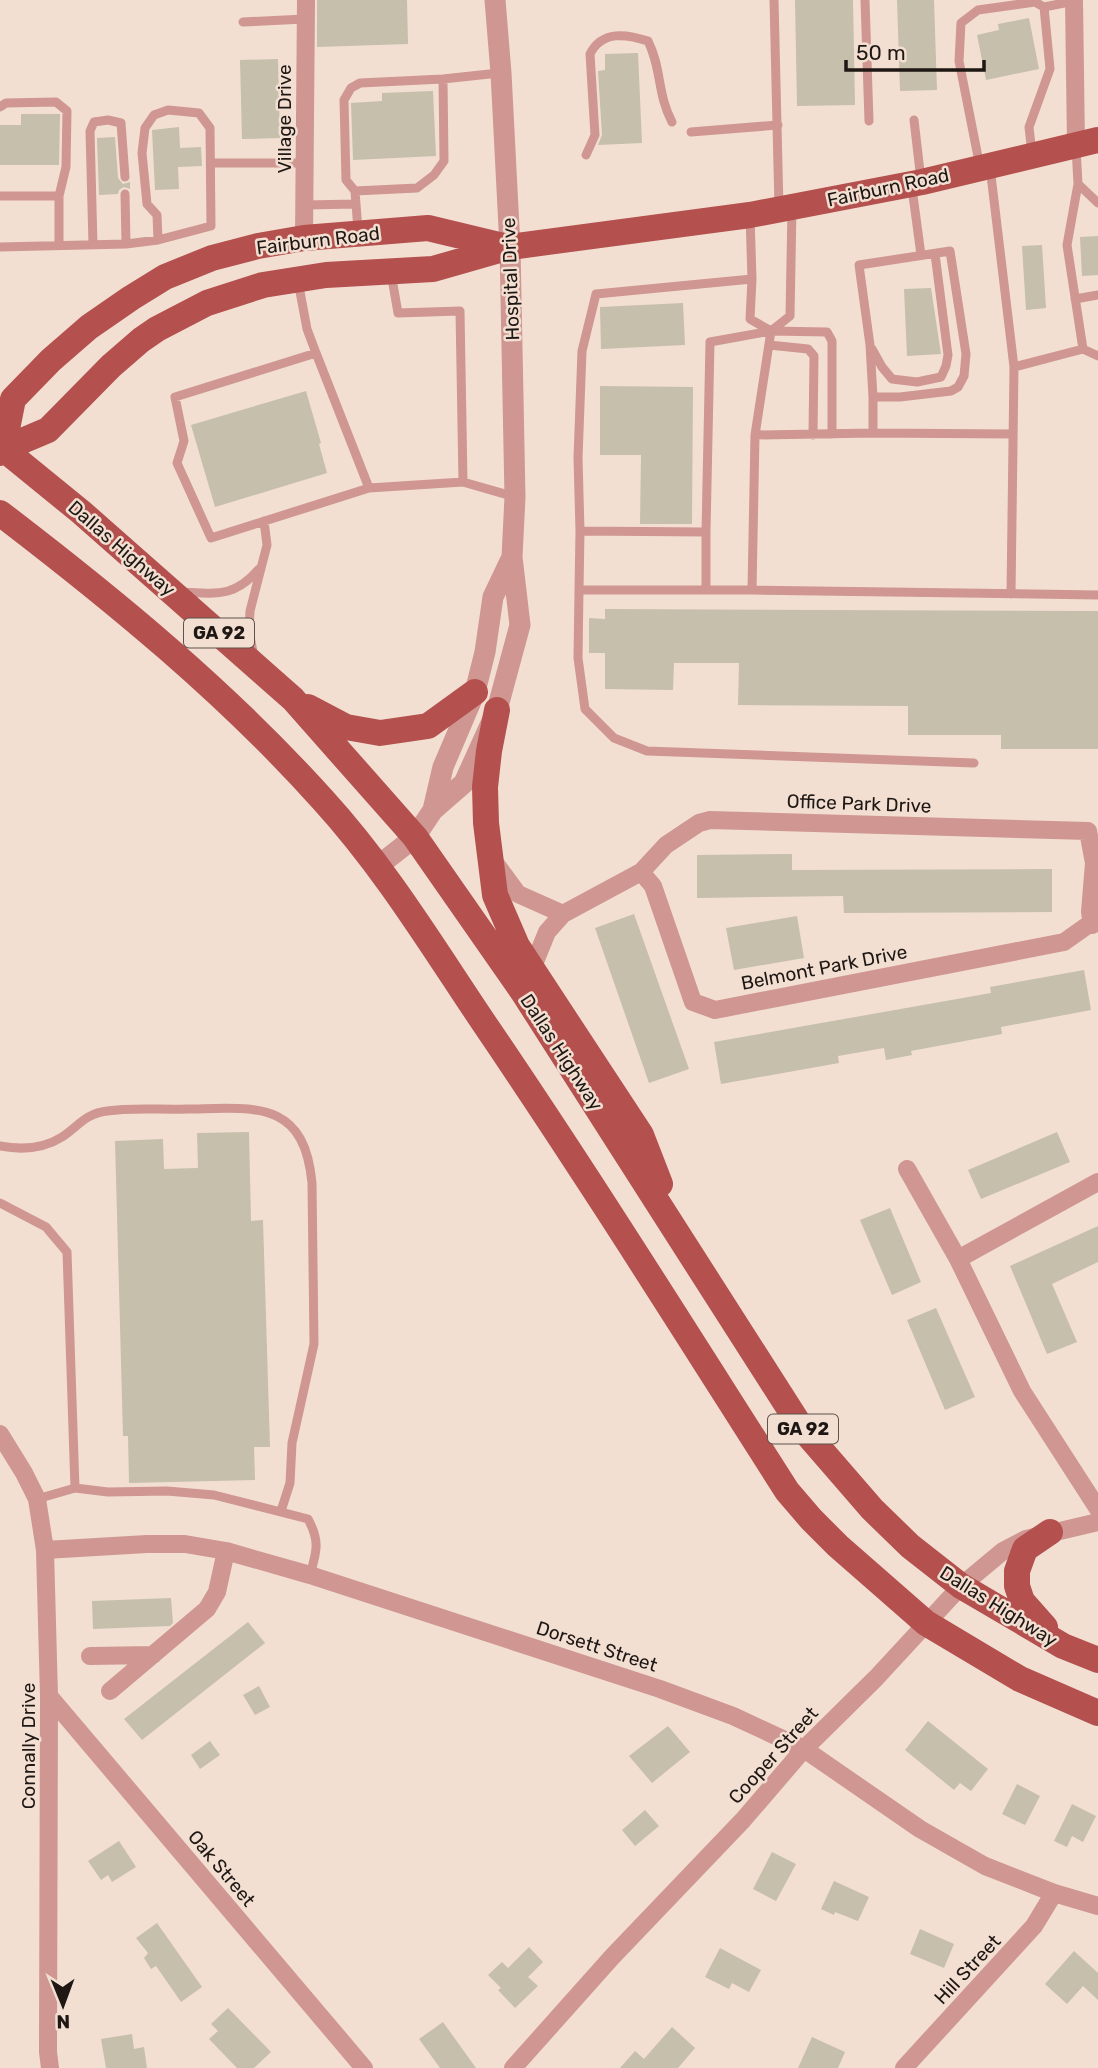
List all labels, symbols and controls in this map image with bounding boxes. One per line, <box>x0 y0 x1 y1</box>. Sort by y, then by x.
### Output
scale bar <box>846 28 984 72</box>
text: 50 m <box>856 40 906 65</box>
street label: Village Drive <box>273 64 296 174</box>
street label: Fairburn Road <box>825 163 951 212</box>
street label: Hospital Drive <box>497 217 524 341</box>
street label: Fairburn Road <box>255 222 381 259</box>
street label: Dallas Highway <box>63 496 180 601</box>
road number: GA 92 <box>184 618 254 648</box>
street label: Office Park Drive <box>786 789 932 818</box>
street label: Belmont Park Drive <box>739 940 909 995</box>
street label: Dallas Highway <box>515 990 608 1115</box>
road number: GA 92 <box>768 1414 838 1444</box>
street label: Dallas Highway <box>936 1561 1062 1652</box>
street label: Dorsett Street <box>533 1616 661 1677</box>
street label: Connally Drive <box>17 1683 40 1809</box>
street label: Cooper Street <box>724 1702 823 1809</box>
street label: Oak Street <box>183 1825 261 1912</box>
street label: Hill Street <box>929 1929 1006 2009</box>
north arrow <box>28 1970 98 2040</box>
text: N <box>56 2010 70 2033</box>

